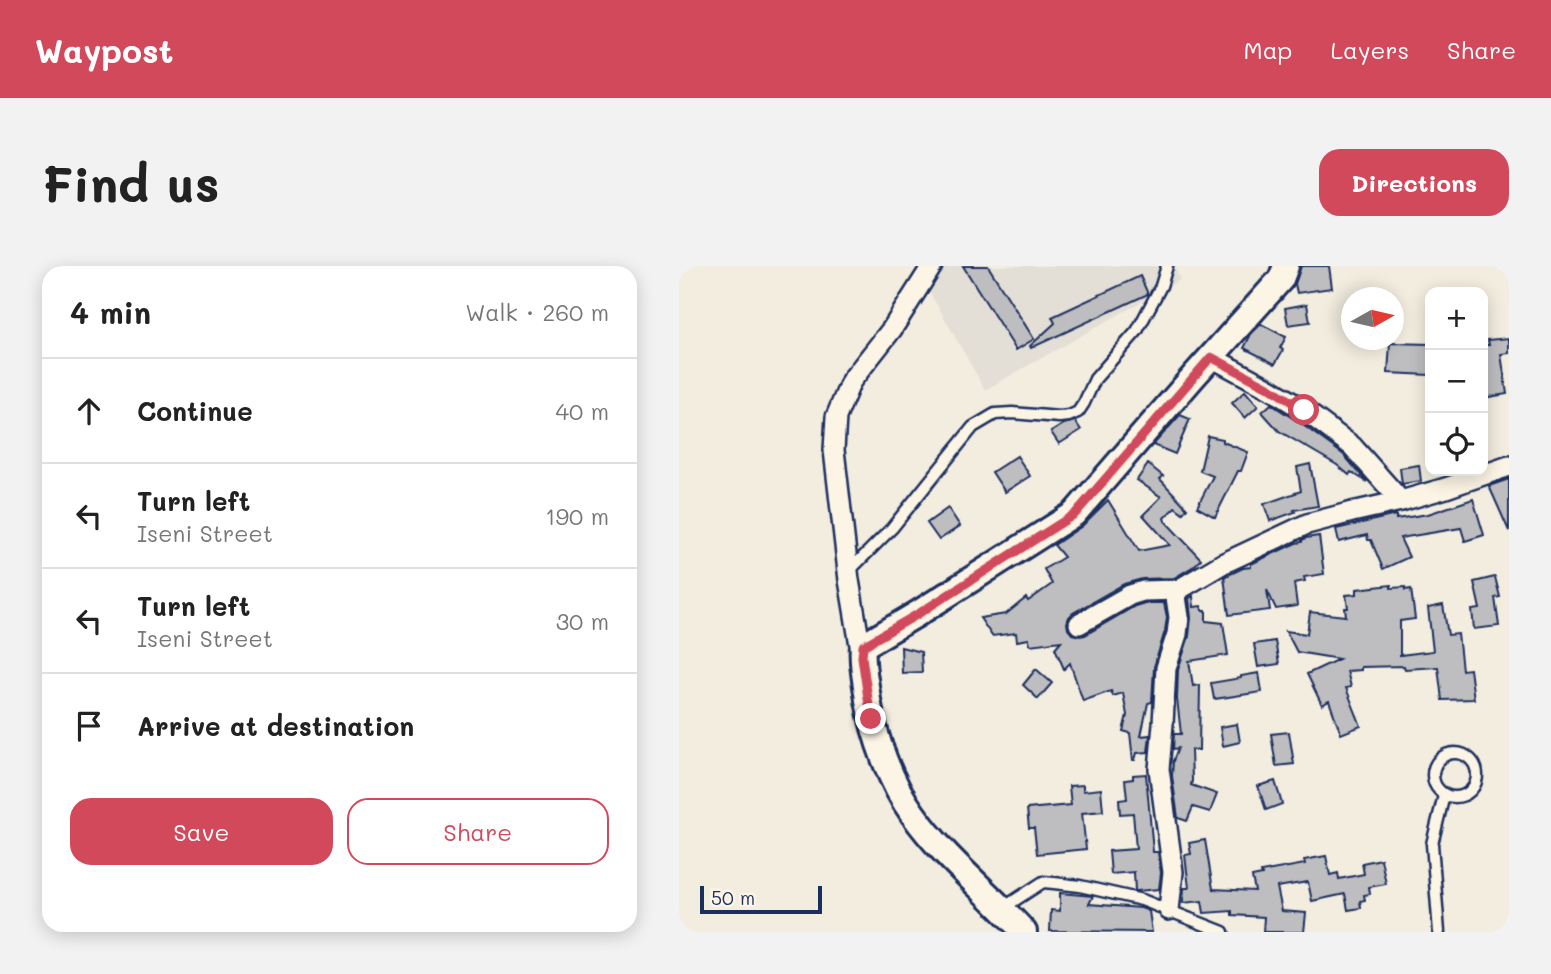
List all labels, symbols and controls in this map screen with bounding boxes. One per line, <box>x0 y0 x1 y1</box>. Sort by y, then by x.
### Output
text: Waypost <box>35 28 173 71</box>
text: Map <box>1244 34 1292 65</box>
text: Layers <box>1330 34 1409 65</box>
text: Share <box>1447 34 1516 65</box>
button: Directions <box>1319 149 1509 216</box>
text: Find us <box>42 151 220 214</box>
north arrow <box>1341 287 1404 350</box>
map controls <box>1425 287 1488 476</box>
button: + <box>1425 287 1488 350</box>
text: 4 min <box>70 292 151 332</box>
text: Walk · 260 m <box>465 297 609 327</box>
button: − <box>1425 350 1488 413</box>
icon: ahead <box>70 392 108 430</box>
text: Continue <box>137 394 253 428</box>
route start <box>1288 394 1319 425</box>
text: 40 m <box>556 396 609 426</box>
button: locate <box>1425 413 1488 476</box>
text: Turn left <box>137 484 250 518</box>
icon: left <box>70 497 108 535</box>
text: 190 m <box>545 501 609 531</box>
text: Iseni Street <box>137 518 273 548</box>
text: Turn left <box>137 589 250 623</box>
icon: left <box>70 602 108 640</box>
text: 30 m <box>556 606 609 636</box>
text: Iseni Street <box>137 623 273 653</box>
route end <box>855 703 886 734</box>
icon: arrive <box>70 707 108 745</box>
text: Arrive at destination <box>137 709 414 743</box>
button: Save <box>70 798 333 865</box>
button: Share <box>347 798 609 865</box>
scale bar <box>700 883 823 915</box>
text: 50 m <box>711 885 755 910</box>

